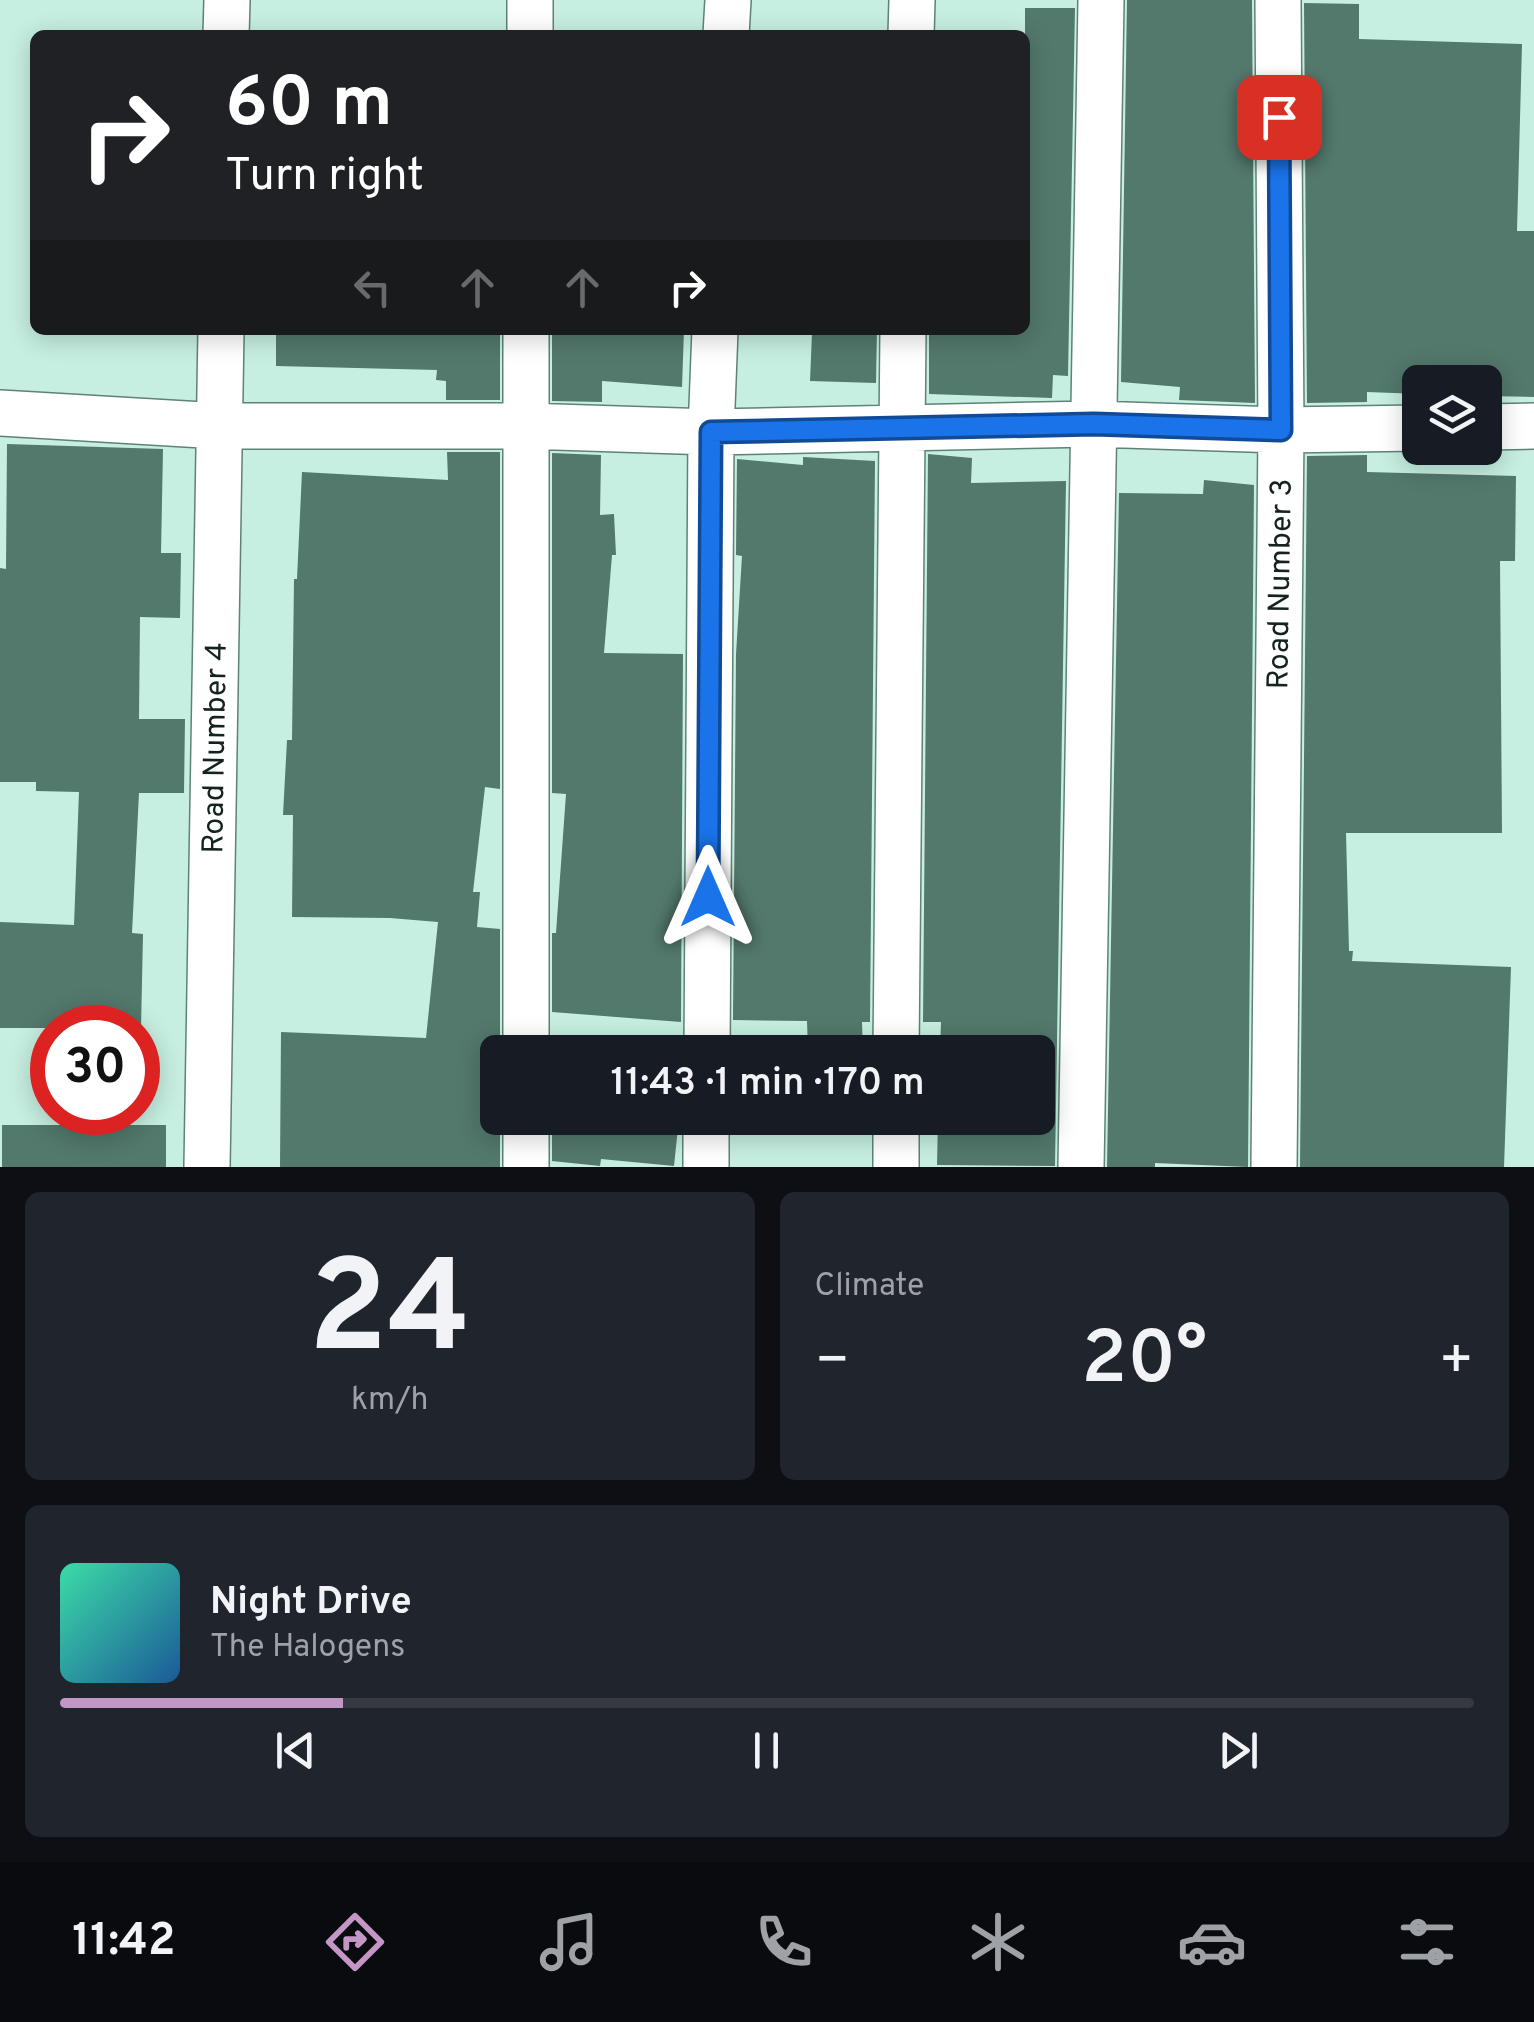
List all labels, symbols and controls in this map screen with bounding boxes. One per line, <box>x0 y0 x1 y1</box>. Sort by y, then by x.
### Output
text: 60 m <box>225 62 393 151</box>
icon: right <box>60 70 190 200</box>
pin <box>1237 75 1322 160</box>
icon: arrive <box>1252 90 1307 145</box>
text: Turn right <box>225 149 424 206</box>
icon: left <box>345 260 400 315</box>
icon: ahead <box>450 260 505 315</box>
icon: ahead <box>555 260 610 315</box>
icon: right <box>660 260 715 315</box>
map controls <box>1402 365 1502 465</box>
button: layers <box>1402 365 1502 465</box>
street label: Road Number 3 <box>1261 478 1302 690</box>
street label: Road Number 4 <box>196 642 237 854</box>
position arrow <box>656 845 760 949</box>
speed limit sign: 30 <box>30 1005 160 1135</box>
text: 11:43 · 1 min · 170 m <box>610 1060 925 1109</box>
text: 24 <box>308 1233 471 1398</box>
text: Climate <box>815 1267 924 1307</box>
text: 20° <box>1081 1315 1207 1410</box>
text: − <box>815 1328 850 1398</box>
text: + <box>1439 1328 1474 1398</box>
text: km/h <box>351 1381 429 1421</box>
text: Night Drive <box>210 1579 412 1628</box>
text: The Halogens <box>210 1628 405 1668</box>
icon: previous <box>268 1723 323 1778</box>
icon: pause <box>739 1723 794 1778</box>
icon: next <box>1211 1723 1266 1778</box>
icon: directions <box>320 1907 390 1977</box>
icon: music <box>534 1907 604 1977</box>
icon: phone <box>749 1907 819 1977</box>
icon: climate <box>963 1907 1033 1977</box>
icon: car <box>1177 1907 1247 1977</box>
icon: filters <box>1392 1907 1462 1977</box>
text: 11:42 <box>72 1914 176 1971</box>

